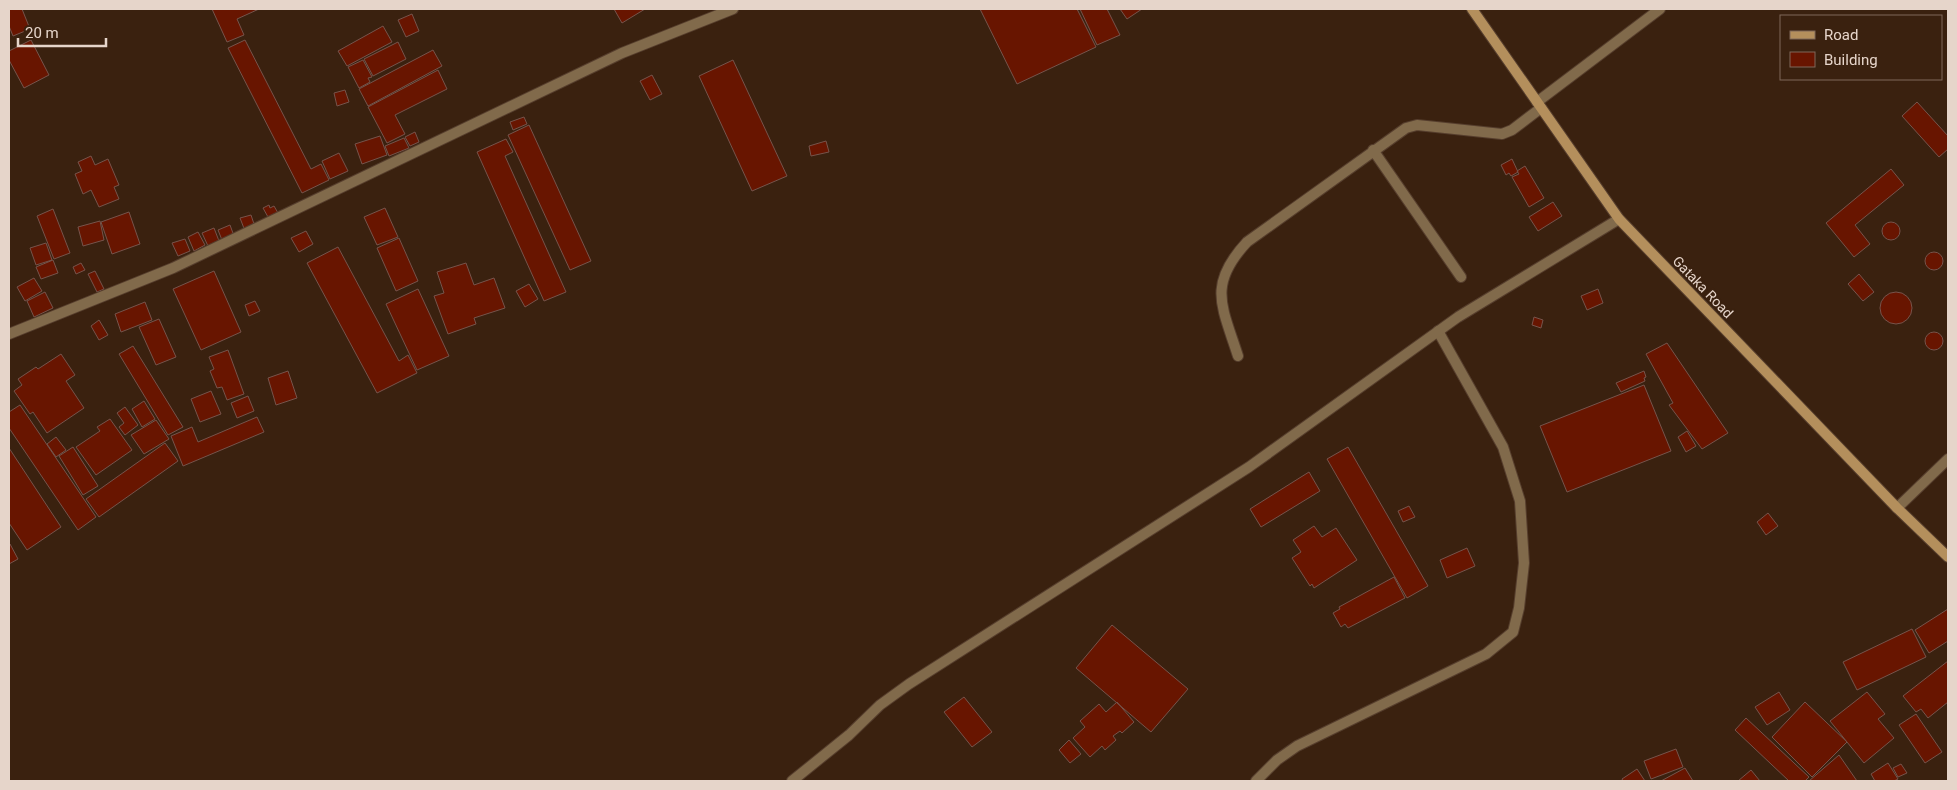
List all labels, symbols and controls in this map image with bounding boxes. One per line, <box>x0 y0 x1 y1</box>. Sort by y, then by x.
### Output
scale bar <box>18 15 105 47</box>
legend <box>1780 15 1942 80</box>
text: 20 m <box>25 24 59 42</box>
text: Road <box>1824 26 1858 44</box>
text: Building <box>1824 51 1878 69</box>
street label: Gataka Road <box>1670 253 1736 321</box>

